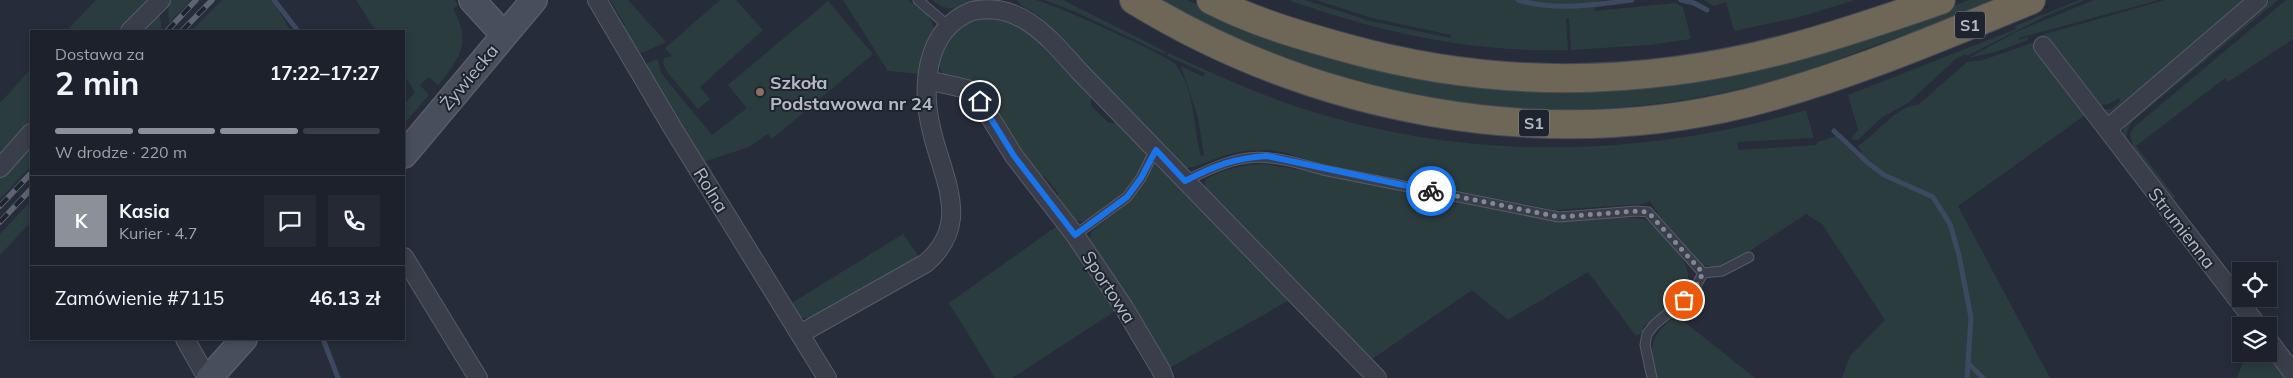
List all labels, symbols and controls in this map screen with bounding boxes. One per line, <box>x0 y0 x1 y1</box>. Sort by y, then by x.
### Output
road number: S1 <box>1955 12 1985 38</box>
street label: Żywiecka <box>435 39 503 115</box>
text: Dostawa za <box>55 44 144 64</box>
text: 17:22–17:27 <box>270 61 380 85</box>
text: 2 min <box>55 63 139 103</box>
place label: Szkoła Podstawowa nr 24 <box>770 71 933 115</box>
pin <box>959 80 1001 122</box>
marker: Szkoła Podstawowa nr 24 <box>754 86 766 98</box>
icon: home <box>966 87 994 115</box>
road number: S1 <box>1519 110 1549 136</box>
text: W drodze · 220 m <box>55 142 187 162</box>
street label: Rolna <box>688 163 734 217</box>
courier <box>1406 166 1456 216</box>
icon: bike <box>1417 177 1445 205</box>
street label: Strumienna <box>2143 183 2221 273</box>
button: chat <box>264 195 316 247</box>
button: phone <box>328 195 380 247</box>
text: Kasia <box>119 199 170 223</box>
text: K <box>75 209 87 233</box>
text: Kurier · 4.7 <box>119 223 197 243</box>
street label: Sportowa <box>1077 246 1141 328</box>
map controls <box>2232 262 2277 362</box>
button: locate <box>2232 262 2277 307</box>
pin <box>1663 279 1705 321</box>
text: Zamówienie #7115 <box>55 286 224 310</box>
text: 46.13 zł <box>310 286 380 310</box>
icon: bag <box>1670 286 1698 314</box>
button: layers <box>2232 317 2277 362</box>

